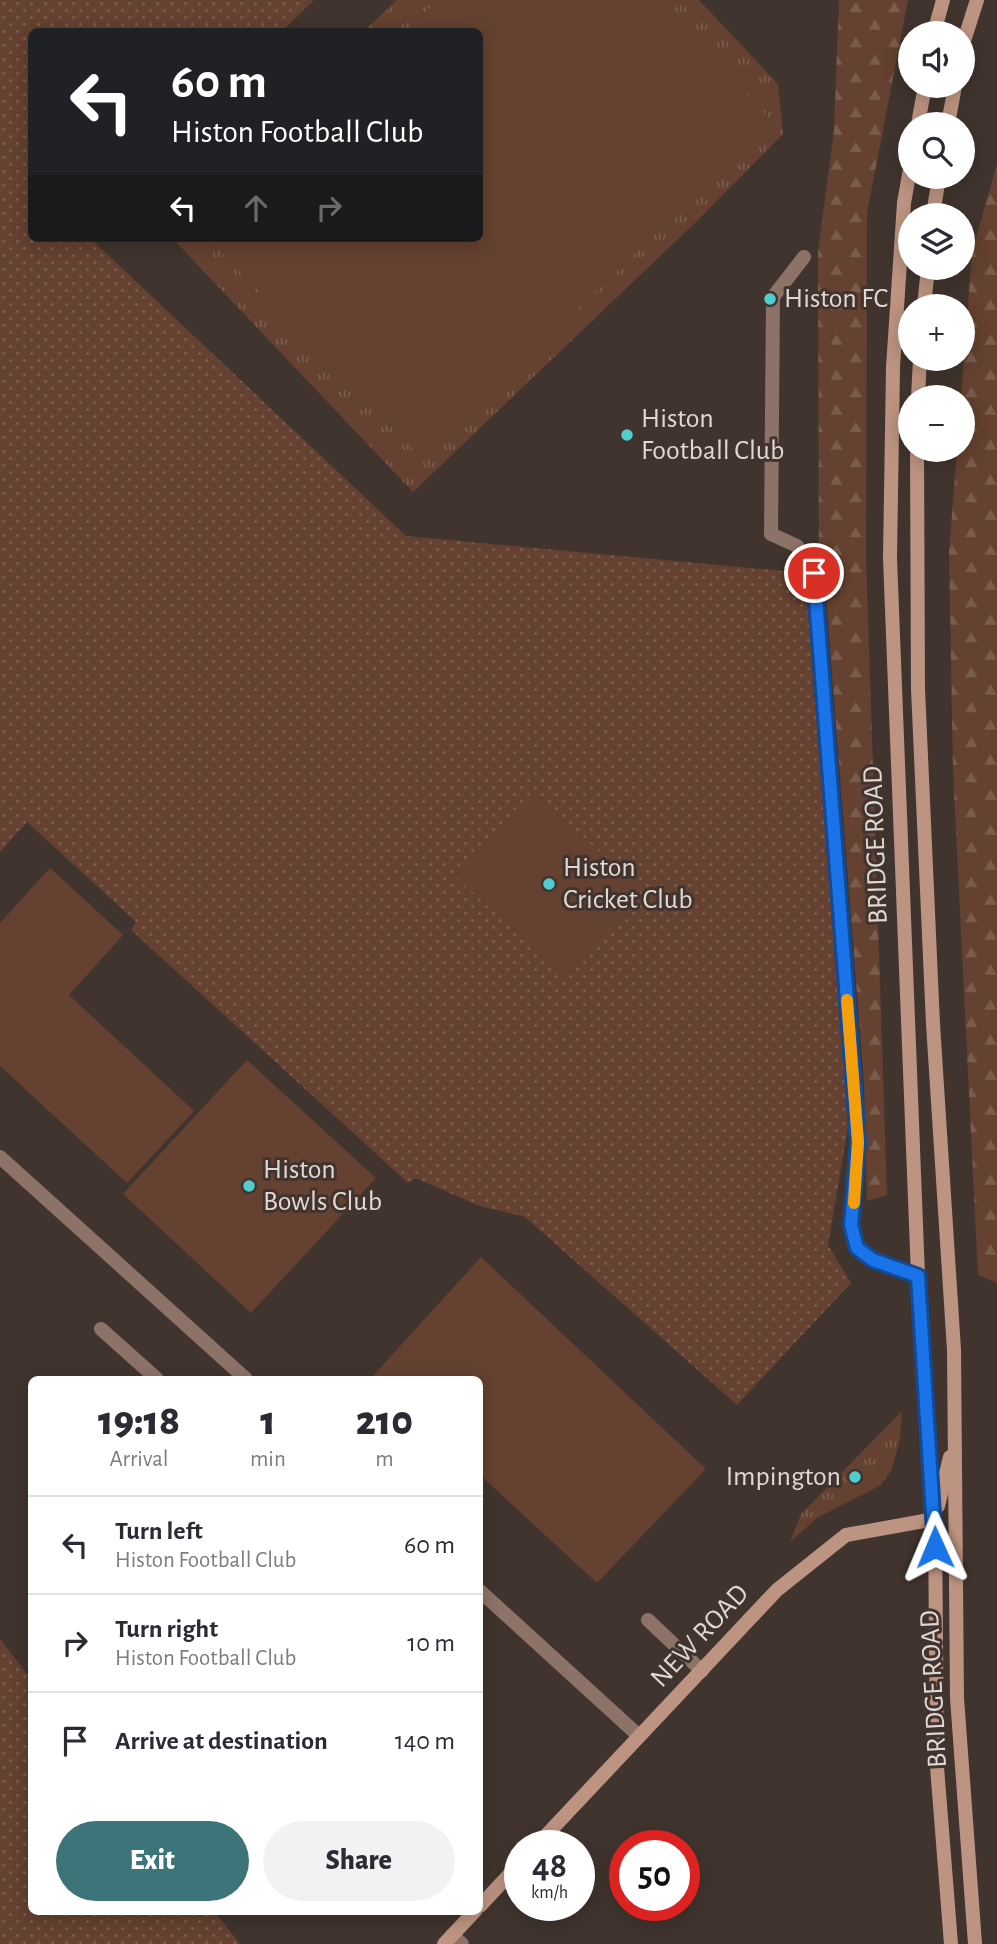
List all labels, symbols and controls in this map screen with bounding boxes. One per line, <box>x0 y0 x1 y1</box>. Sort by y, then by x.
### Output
map controls <box>898 21 975 462</box>
button: sound <box>898 21 975 98</box>
icon: left <box>56 56 147 147</box>
text: 60 m <box>171 58 267 107</box>
button: search <box>898 112 975 189</box>
text: Histon Football Club <box>171 116 423 148</box>
icon: left <box>164 189 202 227</box>
icon: ahead <box>237 189 275 227</box>
icon: right <box>310 189 348 227</box>
button: layers <box>898 203 975 280</box>
place label: Histon FC <box>784 285 888 313</box>
marker: Histon FC <box>762 291 778 307</box>
button: + <box>898 294 975 371</box>
button: − <box>898 385 975 462</box>
place label: Histon Football Club <box>641 405 785 465</box>
marker: Histon Football Club <box>619 427 635 443</box>
pin <box>784 543 844 603</box>
icon: arrive <box>795 554 833 592</box>
street label: BRIDGE ROAD <box>859 766 893 924</box>
place label: Histon Cricket Club <box>563 854 693 914</box>
marker: Histon Cricket Club <box>541 876 557 892</box>
place label: Histon Bowls Club <box>263 1156 382 1216</box>
marker: Histon Bowls Club <box>241 1178 257 1194</box>
text: 19:18 <box>98 1400 180 1442</box>
text: 1 <box>260 1400 276 1442</box>
text: 210 <box>356 1400 413 1442</box>
text: Arrival <box>109 1448 169 1471</box>
text: min <box>250 1448 286 1471</box>
text: m <box>375 1448 394 1471</box>
place label: Impington <box>726 1463 841 1491</box>
marker: Impington <box>847 1469 863 1485</box>
position arrow <box>898 1510 972 1584</box>
text: Turn left <box>115 1518 203 1544</box>
icon: left <box>56 1526 94 1564</box>
text: 60 m <box>404 1532 455 1558</box>
text: Histon Football Club <box>115 1549 296 1572</box>
street label: NEW ROAD <box>646 1579 754 1693</box>
street label: BRIDGE ROAD <box>916 1609 952 1769</box>
text: Turn right <box>115 1616 218 1642</box>
icon: right <box>56 1624 94 1662</box>
text: 10 m <box>407 1630 455 1656</box>
text: Histon Football Club <box>115 1647 296 1670</box>
icon: arrive <box>56 1722 94 1760</box>
text: Arrive at destination <box>115 1728 328 1754</box>
text: 140 m <box>395 1728 455 1754</box>
button: Exit <box>56 1821 249 1901</box>
button: Share <box>263 1821 455 1901</box>
speed limit sign: 50 <box>609 1830 700 1921</box>
text: 48 <box>532 1849 567 1884</box>
text: km/h <box>531 1884 568 1902</box>

